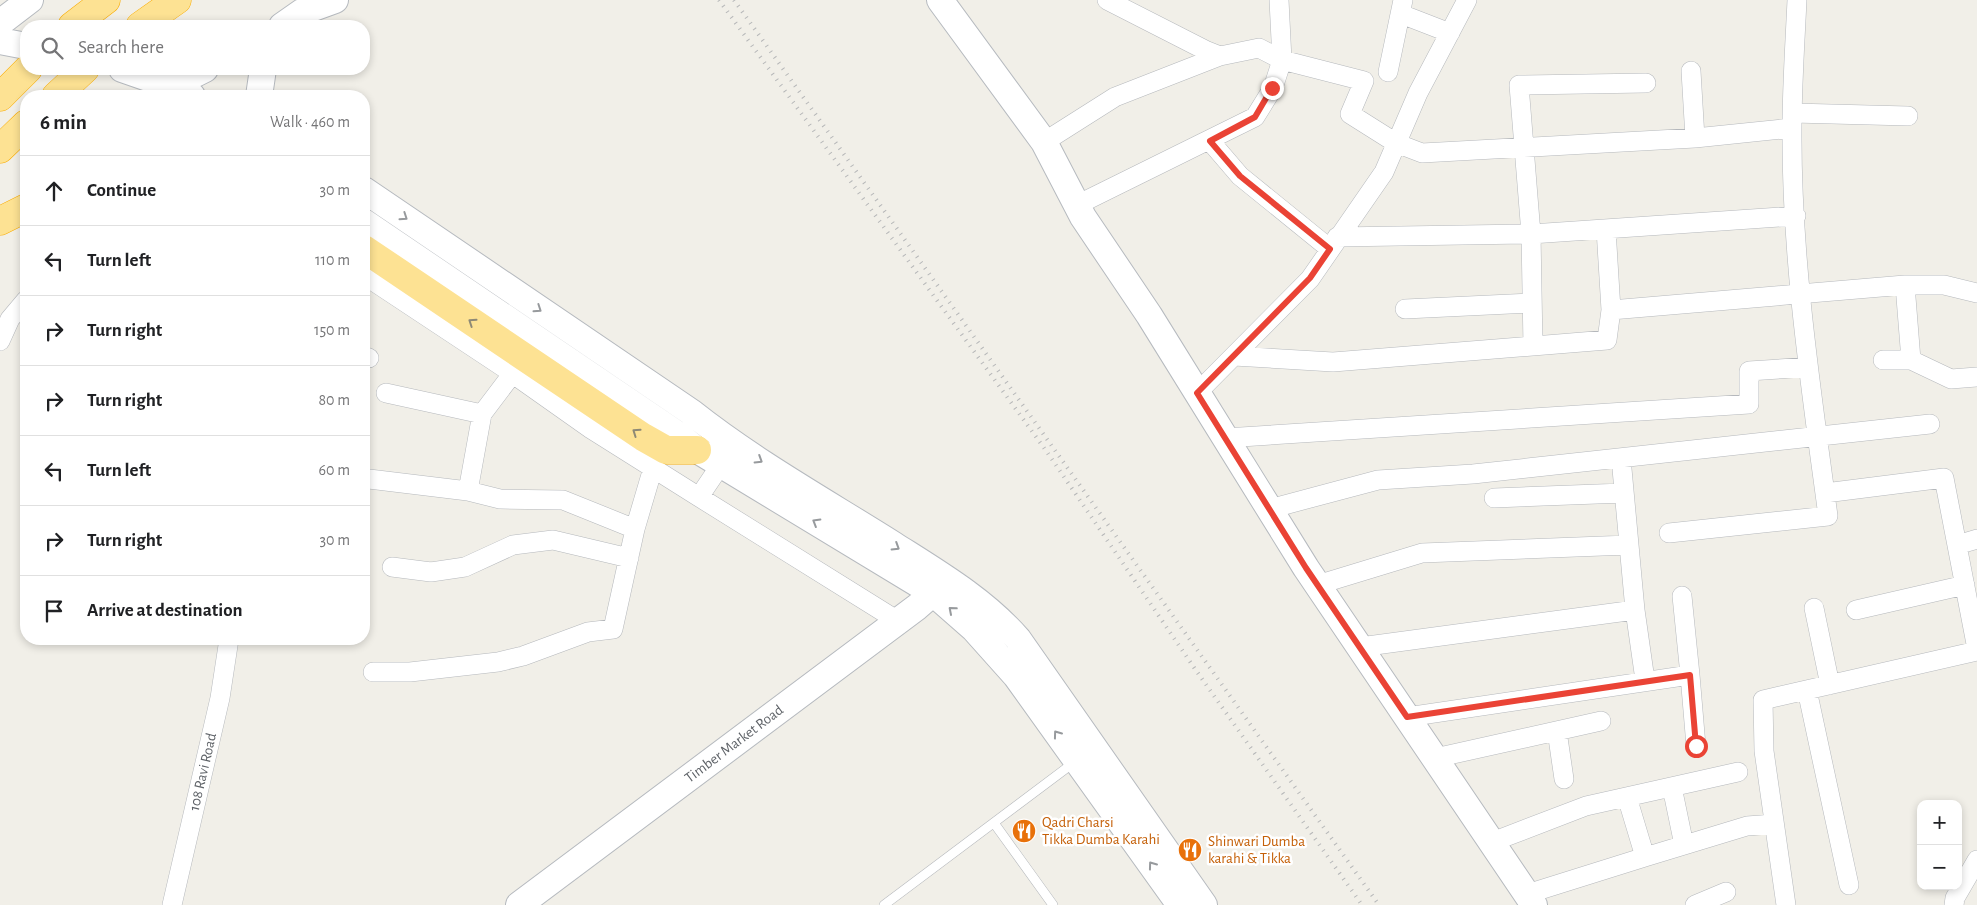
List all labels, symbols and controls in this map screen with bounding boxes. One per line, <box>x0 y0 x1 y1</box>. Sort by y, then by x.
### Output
search box <box>20 20 370 75</box>
icon: search <box>38 34 66 62</box>
text: Search here <box>78 38 164 57</box>
route end <box>1261 77 1284 100</box>
text: 6 min <box>40 112 87 133</box>
text: Walk · 460 m <box>270 114 350 130</box>
icon: ahead <box>40 177 68 205</box>
text: Continue <box>87 181 156 200</box>
text: 30 m <box>320 182 350 198</box>
one-way arrow <box>398 211 408 220</box>
icon: left <box>40 247 68 275</box>
text: Turn left <box>87 251 151 270</box>
text: 110 m <box>315 252 350 268</box>
one-way arrow <box>533 303 542 312</box>
icon: right <box>40 317 68 345</box>
one-way arrow <box>469 319 478 328</box>
text: Turn right <box>87 321 162 340</box>
text: 150 m <box>314 322 350 338</box>
icon: right <box>40 387 68 415</box>
text: Turn right <box>87 391 162 410</box>
text: 80 m <box>319 392 350 408</box>
one-way arrow <box>633 429 642 438</box>
one-way arrow <box>753 454 762 464</box>
icon: left <box>40 457 68 485</box>
text: Turn left <box>87 461 151 480</box>
text: 60 m <box>319 462 350 478</box>
one-way arrow <box>813 518 822 528</box>
icon: right <box>40 527 68 555</box>
text: Turn right <box>87 531 162 550</box>
text: 30 m <box>320 532 350 548</box>
one-way arrow <box>891 540 900 550</box>
icon: arrive <box>40 597 68 625</box>
text: Arrive at destination <box>87 601 243 620</box>
one-way arrow <box>949 607 958 616</box>
street label: Timber Market Road <box>682 702 786 786</box>
one-way arrow <box>1054 730 1063 739</box>
street label: 108 Ravi Road <box>187 731 219 813</box>
route start <box>1685 735 1708 758</box>
map controls <box>1917 800 1962 890</box>
button: + <box>1917 800 1962 845</box>
place label: Qadri Charsi Tikka Dumba Karahi <box>1042 815 1160 847</box>
restaurant icon: Qadri Charsi Tikka Dumba Karahi <box>1011 818 1037 844</box>
place label: Shinwari Dumba karahi & Tikka <box>1208 834 1305 866</box>
restaurant icon: Shinwari Dumba karahi & Tikka <box>1177 837 1203 863</box>
button: − <box>1917 845 1962 890</box>
one-way arrow <box>1149 862 1158 871</box>

